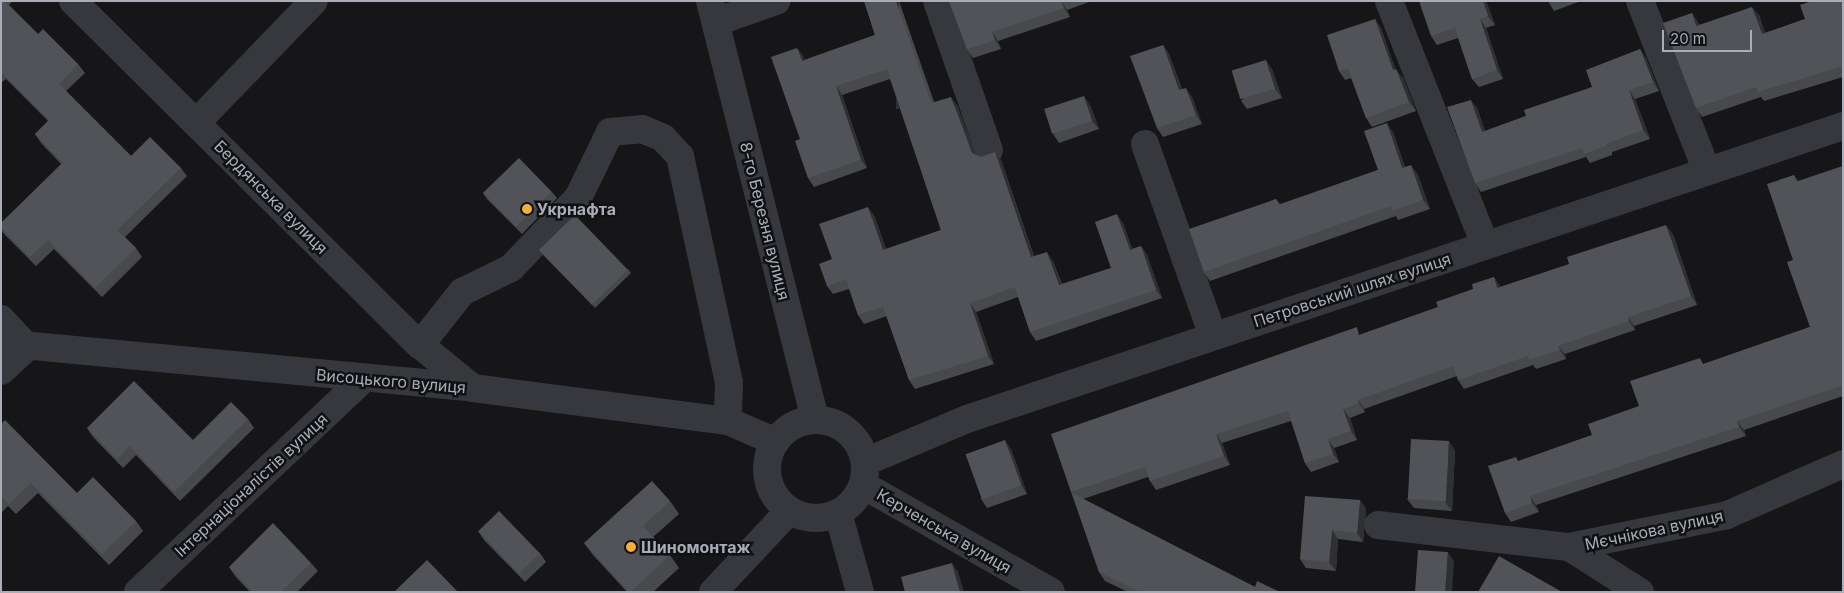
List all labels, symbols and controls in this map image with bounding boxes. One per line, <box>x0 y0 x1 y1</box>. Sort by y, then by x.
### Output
scale bar <box>1664 20 1754 52</box>
text: 20 m <box>1670 29 1706 48</box>
street label: Бердянська вулиця <box>210 136 332 258</box>
street label: 8-го Березня вулиця <box>736 140 794 302</box>
place label: Укрнафта <box>537 199 616 219</box>
marker: Укрнафта <box>521 203 533 215</box>
street label: Петровський шлях вулиця <box>1251 249 1453 331</box>
street label: Висоцького вулиця <box>315 365 467 397</box>
street label: Інтернаціоналістів вулиця <box>171 409 331 561</box>
street label: Керченська вулиця <box>873 485 1015 577</box>
street label: Мєчнікова вулиця <box>1583 506 1725 554</box>
place label: Шиномонтаж <box>641 537 750 557</box>
marker: Шиномонтаж <box>625 541 637 553</box>

